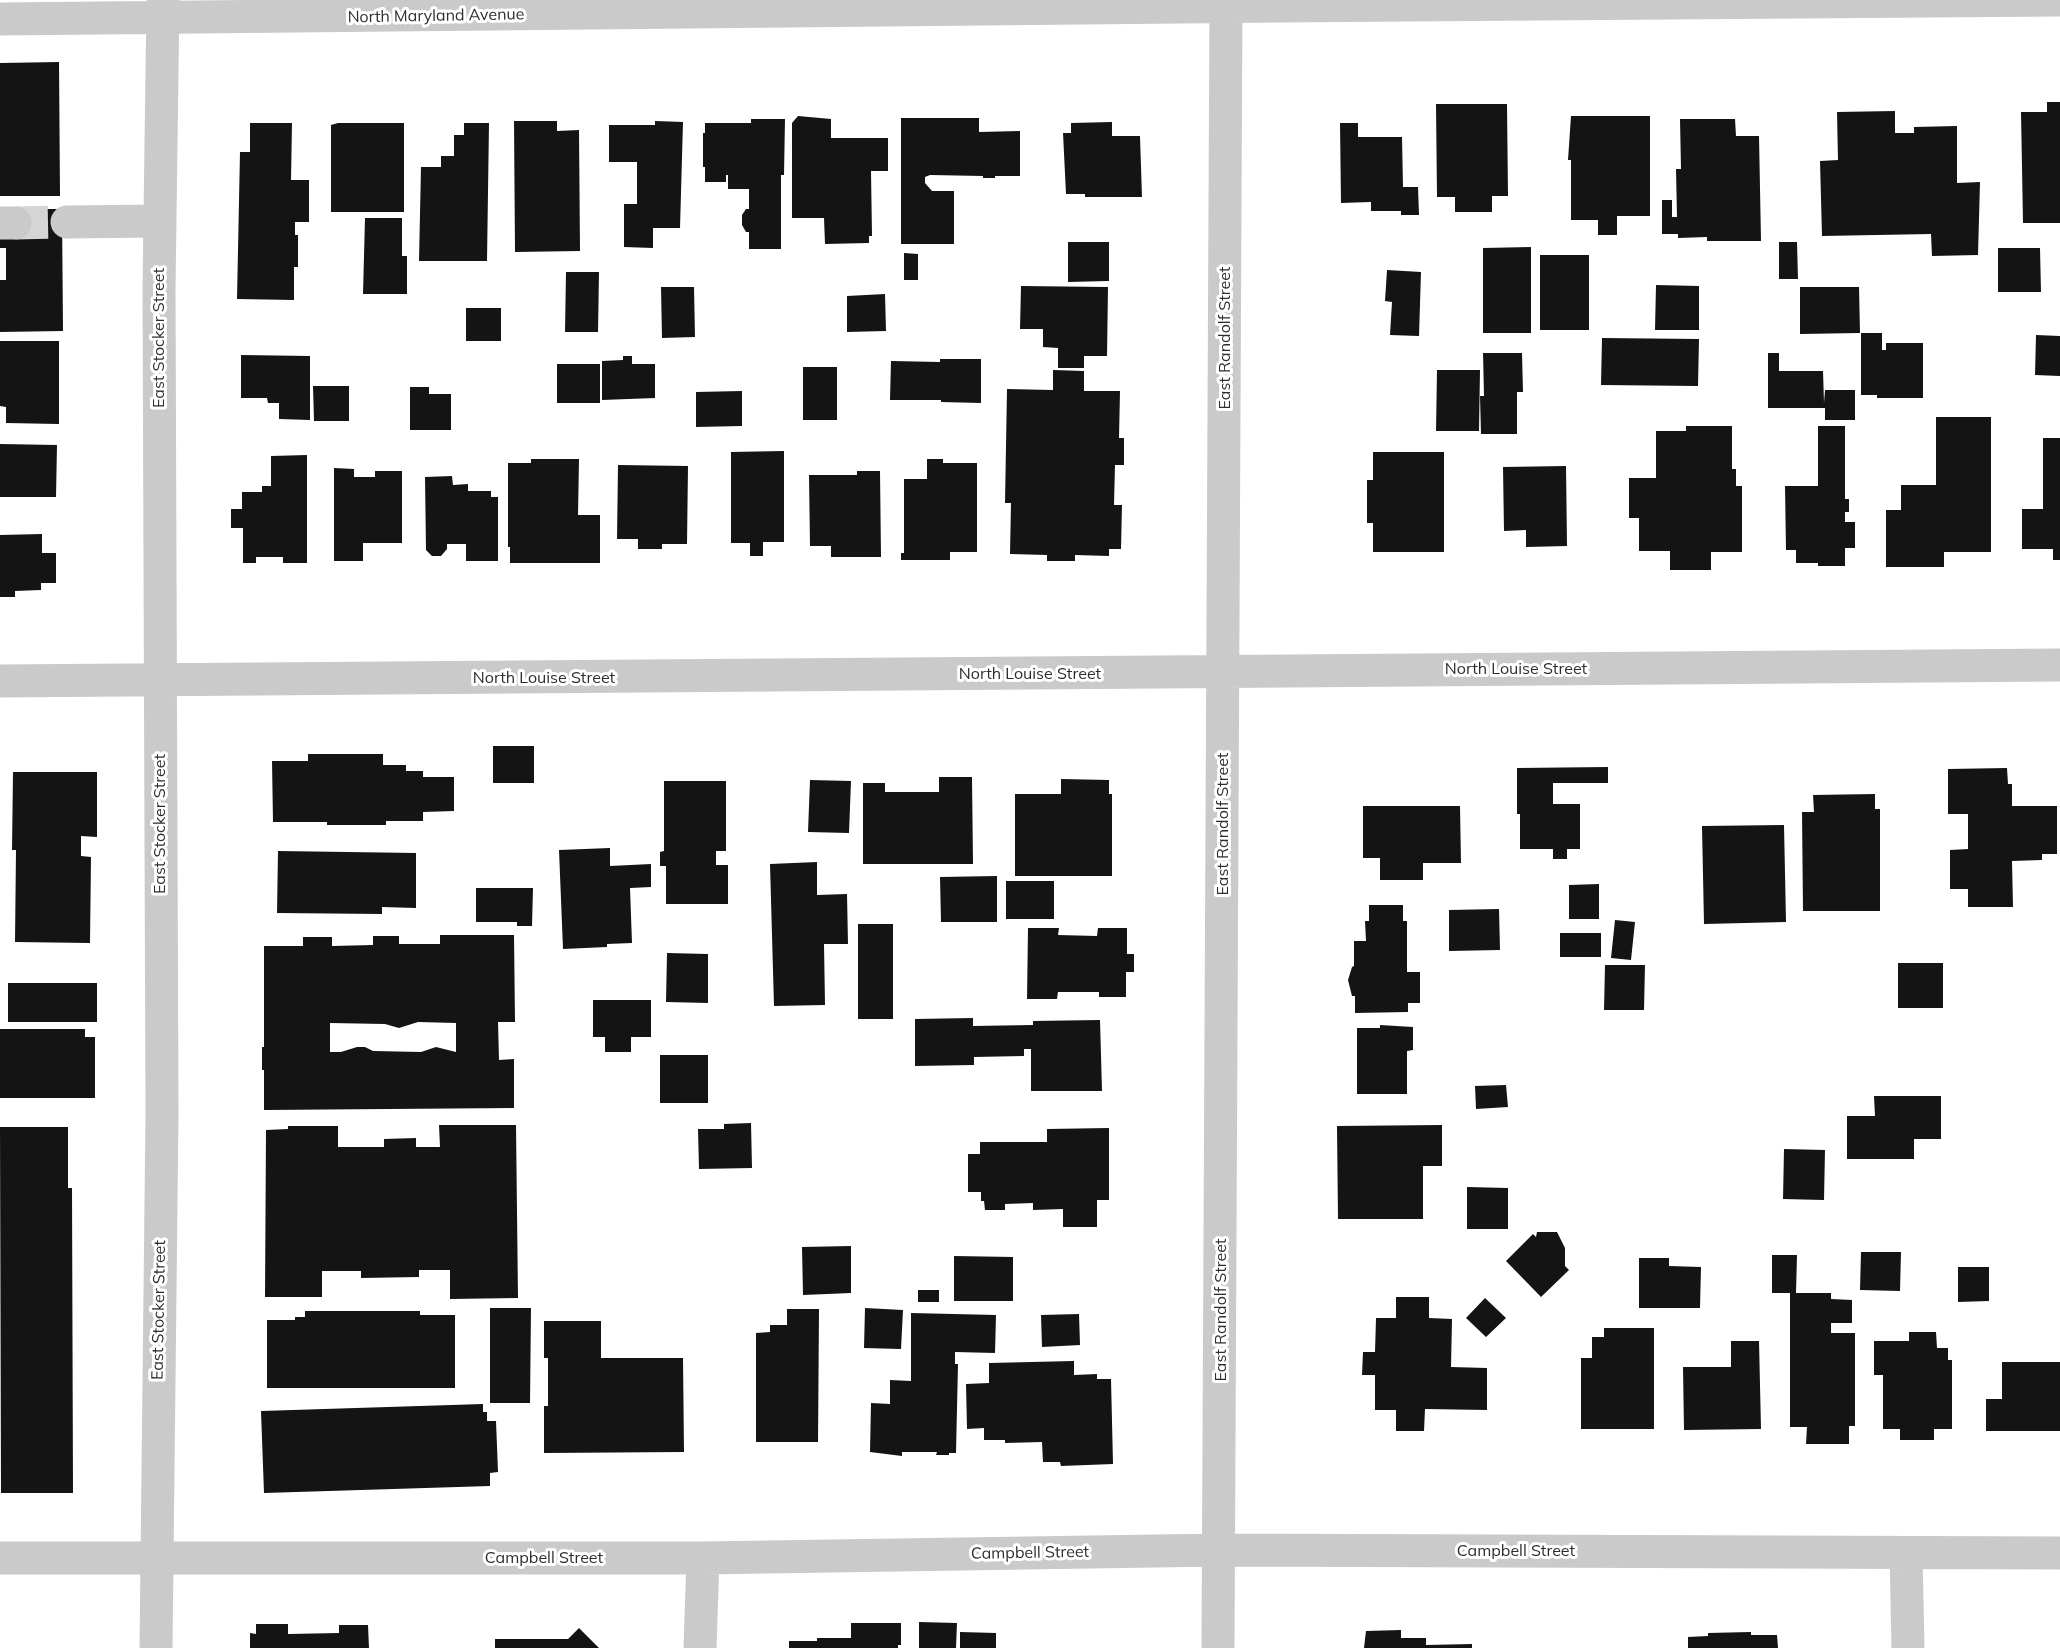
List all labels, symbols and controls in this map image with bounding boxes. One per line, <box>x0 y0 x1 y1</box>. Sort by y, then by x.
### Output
street label: North Maryland Avenue <box>347 5 525 27</box>
street label: East Randolf Street <box>1215 267 1235 409</box>
street label: East Stocker Street <box>149 268 169 408</box>
street label: North Louise Street <box>1445 659 1587 679</box>
street label: North Louise Street <box>959 664 1101 684</box>
street label: North Louise Street <box>473 668 615 688</box>
street label: East Randolf Street <box>1213 753 1233 895</box>
street label: East Stocker Street <box>150 754 170 894</box>
street label: East Randolf Street <box>1211 1239 1231 1381</box>
street label: East Stocker Street <box>148 1240 170 1380</box>
street label: Campbell Street <box>1457 1541 1575 1561</box>
street label: Campbell Street <box>971 1542 1089 1564</box>
street label: Campbell Street <box>485 1548 603 1568</box>

